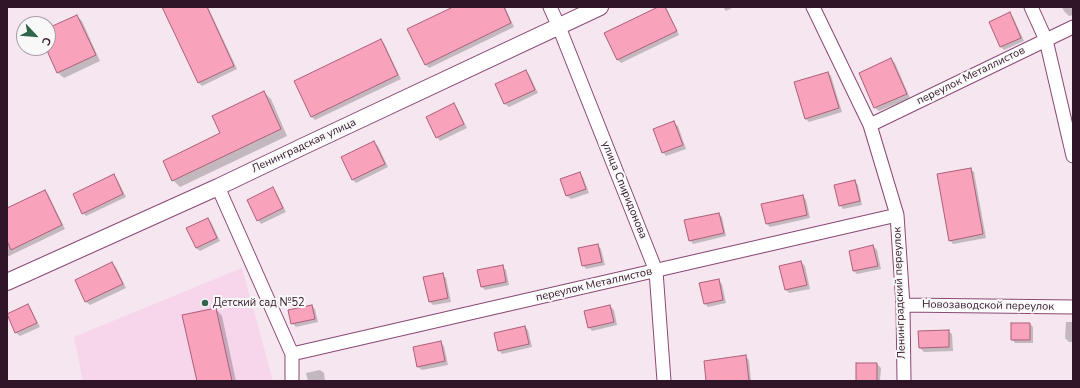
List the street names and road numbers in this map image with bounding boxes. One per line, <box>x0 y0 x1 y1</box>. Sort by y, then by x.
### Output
street label: переулок Металлистов <box>915 44 1027 108</box>
street label: Ленинградская улица <box>250 116 358 176</box>
street label: улица Спиридонова <box>598 139 650 241</box>
street label: Ленинградский переулок <box>891 227 909 359</box>
street label: переулок Металлистов <box>535 265 653 305</box>
street label: Новозаводской переулок <box>922 298 1054 314</box>

